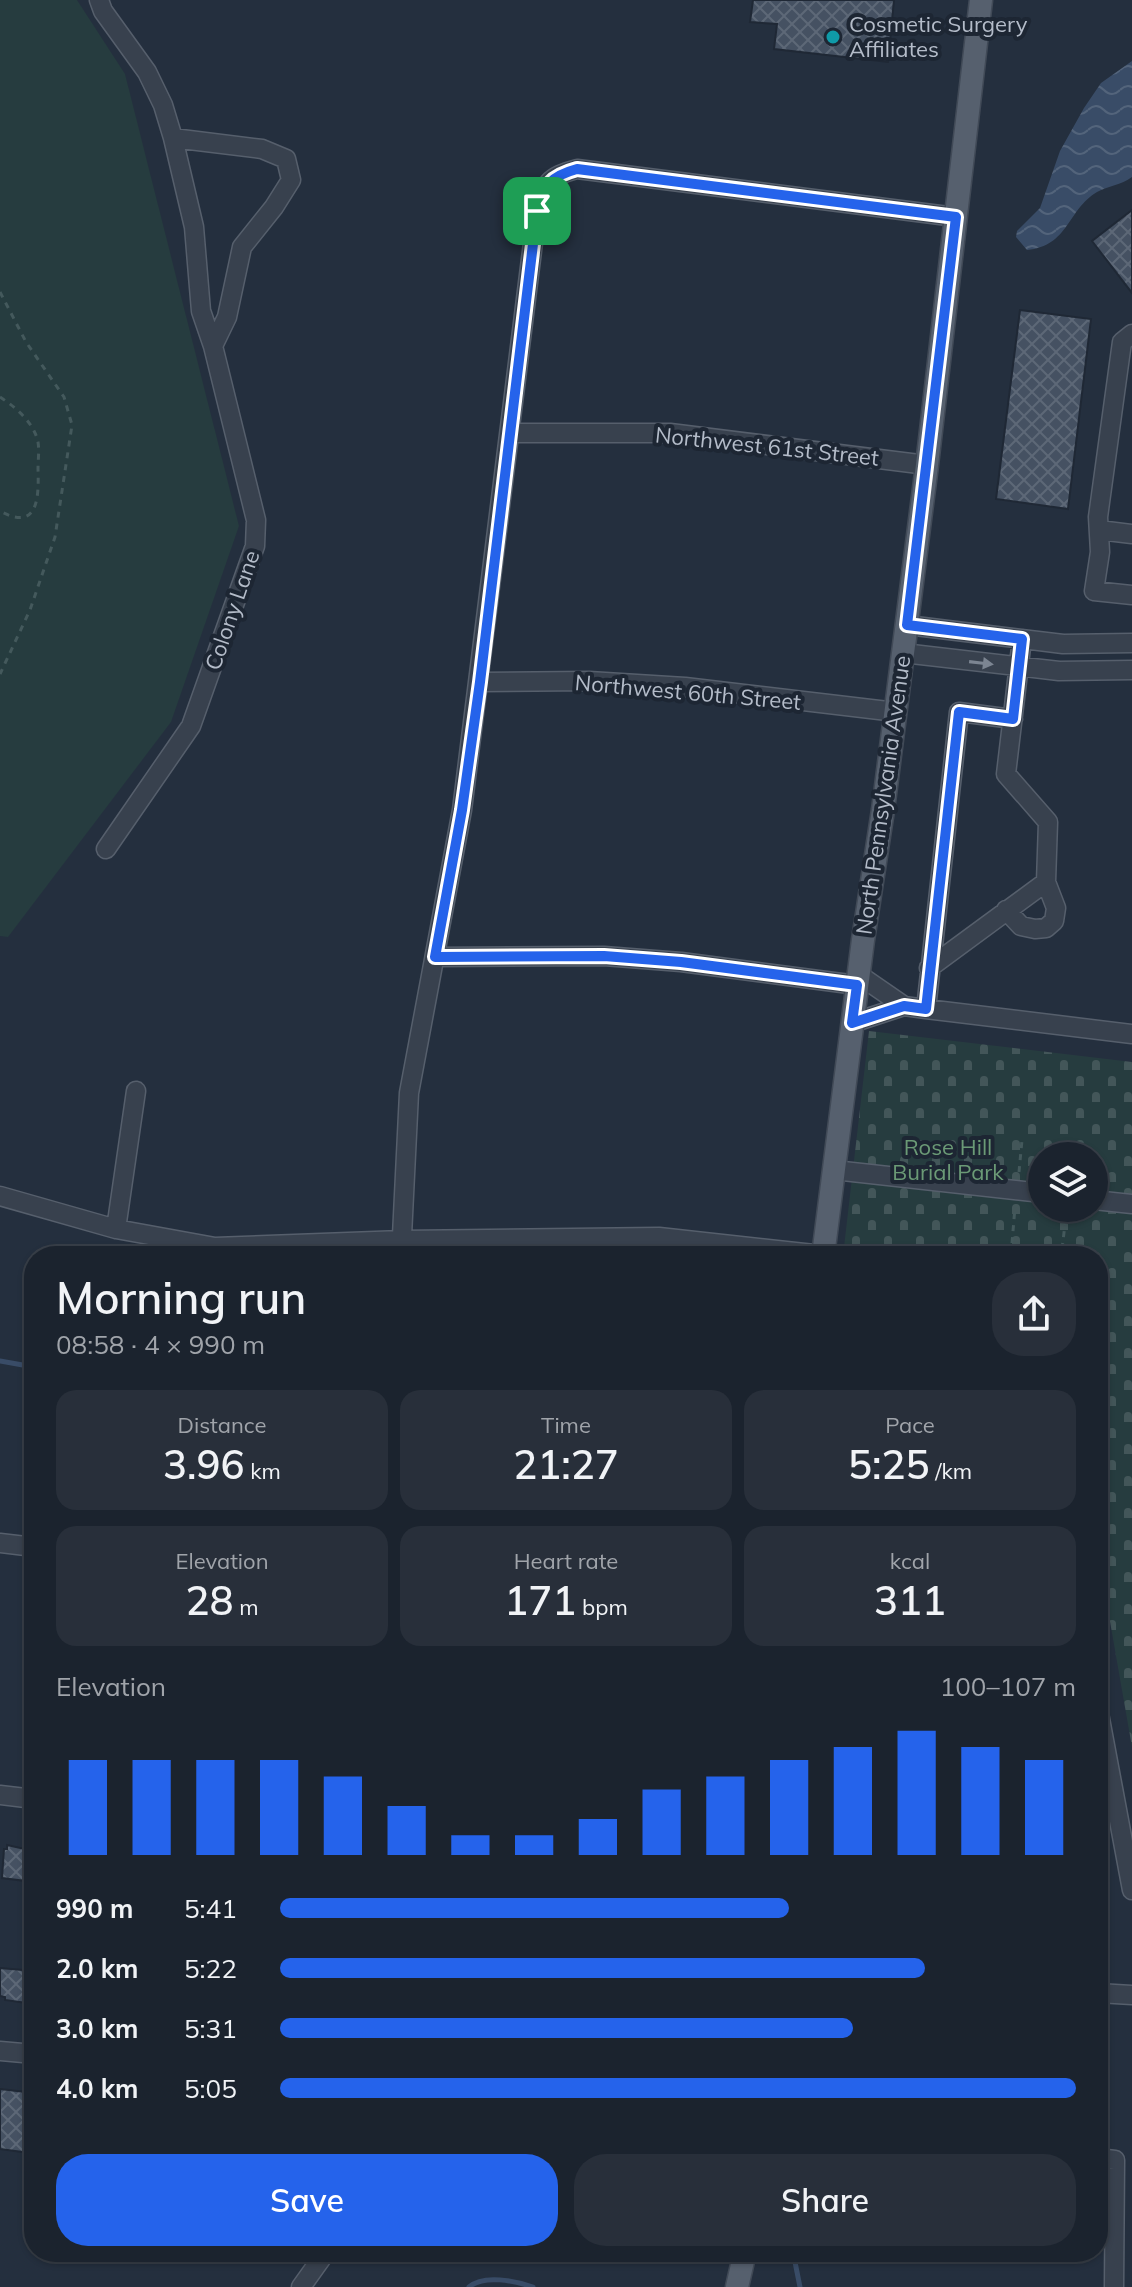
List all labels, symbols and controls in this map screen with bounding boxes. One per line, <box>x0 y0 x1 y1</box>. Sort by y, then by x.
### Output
place label: Cosmetic Surgery Affiliates <box>849 10 1028 63</box>
marker: Cosmetic Surgery Affiliates <box>824 28 842 46</box>
pin <box>503 177 571 245</box>
icon: arrive <box>515 189 559 233</box>
street label: Northwest 61st Street <box>654 420 880 472</box>
street label: Colony Lane <box>198 546 266 674</box>
street label: North Pennsylvania Avenue <box>850 654 916 936</box>
one-way arrow <box>969 656 994 669</box>
street label: Northwest 60th Street <box>574 668 802 716</box>
park label: Rose Hill Burial Park <box>892 1133 1004 1186</box>
map controls <box>1028 1142 1108 1222</box>
button: layers <box>1028 1142 1108 1222</box>
text: Morning run <box>56 1270 306 1325</box>
button: share <box>992 1272 1076 1356</box>
text: 08:58 · 4 × 990 m <box>56 1328 265 1361</box>
text: Distance <box>178 1411 266 1439</box>
text: Time <box>541 1411 591 1439</box>
text: Pace <box>885 1411 935 1439</box>
text: 3.96 <box>163 1439 245 1489</box>
text: 21:27 <box>513 1439 619 1489</box>
text: 5:25 <box>848 1439 929 1489</box>
text: km <box>245 1457 281 1485</box>
text: /km <box>929 1457 972 1485</box>
text: Elevation <box>175 1547 269 1575</box>
text: Heart rate <box>514 1547 618 1575</box>
text: kcal <box>890 1547 930 1575</box>
text: 28 <box>185 1575 233 1625</box>
text: 171 <box>504 1575 576 1625</box>
text: 311 <box>874 1575 946 1625</box>
text: m <box>233 1593 259 1621</box>
text: bpm <box>576 1593 628 1621</box>
text: Elevation <box>56 1670 166 1703</box>
text: 100–107 m <box>940 1670 1076 1703</box>
text: 990 m <box>56 1892 133 1925</box>
text: 5:41 <box>184 1892 237 1925</box>
text: 2.0 km <box>56 1952 139 1985</box>
text: 5:22 <box>184 1952 237 1985</box>
text: 3.0 km <box>56 2012 139 2045</box>
text: 5:31 <box>184 2012 237 2045</box>
text: 4.0 km <box>56 2072 139 2105</box>
text: 5:05 <box>184 2072 237 2105</box>
button: Save <box>56 2154 558 2246</box>
button: Share <box>574 2154 1076 2246</box>

